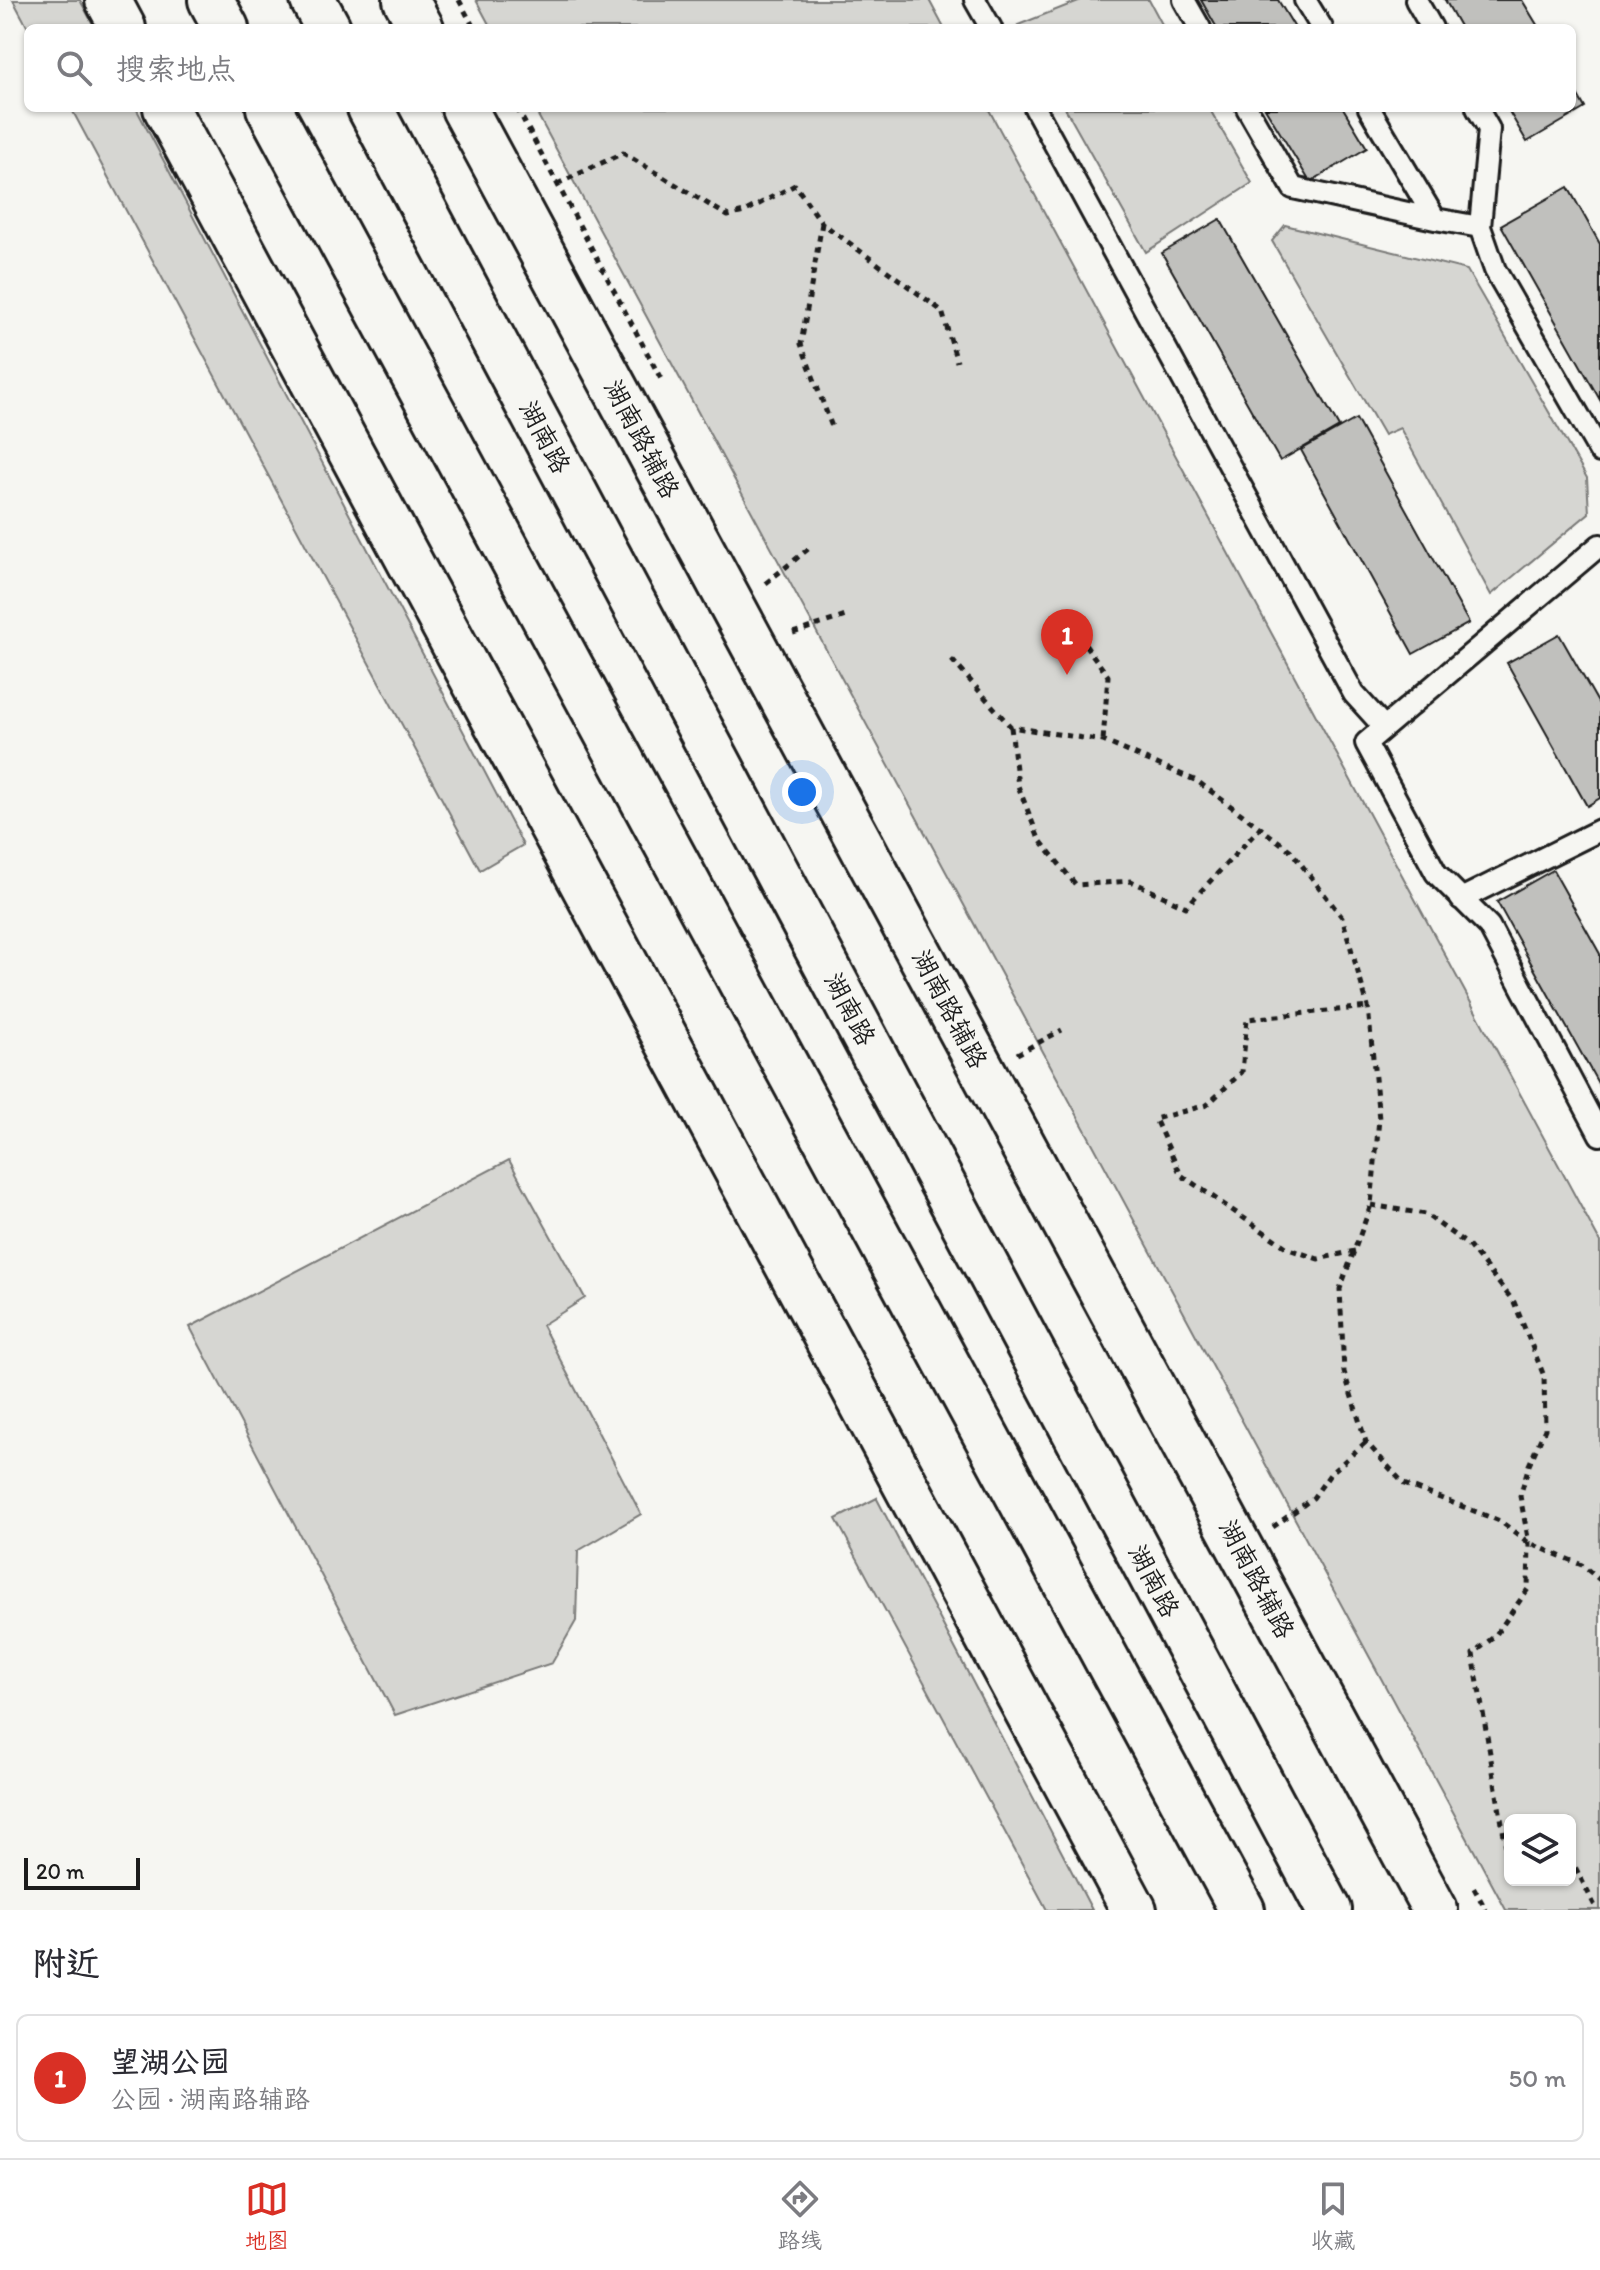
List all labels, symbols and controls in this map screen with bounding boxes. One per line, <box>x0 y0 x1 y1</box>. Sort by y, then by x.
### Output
search box <box>24 24 1576 112</box>
icon: search <box>52 46 96 90</box>
text: 搜索地点 <box>116 50 236 87</box>
street label: 湖南路辅路 <box>597 374 687 504</box>
street label: 湖南路 <box>513 395 577 479</box>
pin: 1 <box>1041 609 1093 675</box>
your location <box>782 772 822 812</box>
street label: 湖南路辅路 <box>905 944 995 1074</box>
street label: 湖南路 <box>818 967 882 1051</box>
street label: 湖南路辅路 <box>1212 1514 1302 1644</box>
street label: 湖南路 <box>1122 1539 1186 1623</box>
map controls <box>1504 1814 1576 1886</box>
button: layers <box>1504 1814 1576 1886</box>
scale bar <box>24 1854 140 1890</box>
text: 20 m <box>36 1858 85 1885</box>
text: 附近 <box>32 1943 100 1984</box>
text: 望湖公园 <box>110 2043 230 2080</box>
text: 1 <box>54 2062 66 2094</box>
text: 50 m <box>1509 2062 1566 2094</box>
text: 公园 · 湖南路辅路 <box>110 2083 310 2115</box>
tab: 地图 <box>245 2177 289 2254</box>
tab: 路线 <box>778 2177 822 2254</box>
tab: 收藏 <box>1311 2177 1355 2254</box>

